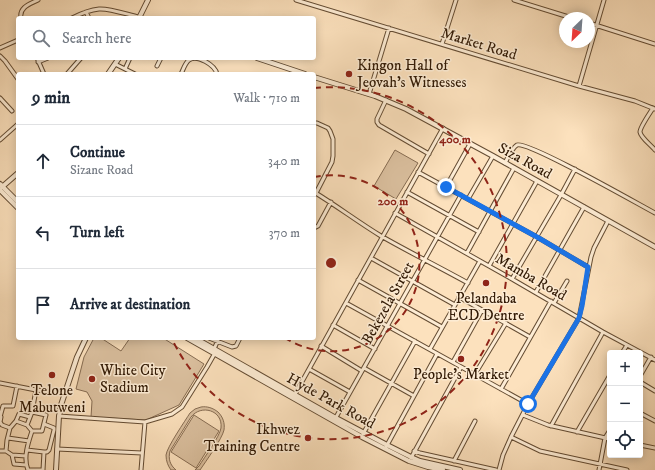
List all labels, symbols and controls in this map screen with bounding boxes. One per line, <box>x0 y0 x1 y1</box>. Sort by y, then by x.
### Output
north arrow <box>559 12 595 48</box>
search box <box>16 16 316 60</box>
street label: Market Road <box>439 23 520 65</box>
icon: search <box>30 27 52 49</box>
text: Search here <box>62 29 131 48</box>
place label: Kingon Hall of Jeovah's Witnesses <box>355 56 466 92</box>
marker: Kingon Hall of Jeovah's Witnesses <box>344 69 354 79</box>
text: 9 min <box>32 87 70 109</box>
text: Walk · 710 m <box>233 90 300 106</box>
text: 400 m <box>438 132 471 147</box>
street label: Siza Road <box>495 138 556 184</box>
text: Continue <box>70 143 125 162</box>
icon: ahead <box>32 150 54 172</box>
text: 340 m <box>268 153 300 169</box>
text: Sizane Road <box>70 162 133 178</box>
route end <box>437 178 455 196</box>
text: 200 m <box>378 194 408 209</box>
icon: left <box>32 222 54 244</box>
text: Turn left <box>70 223 124 242</box>
text: 370 m <box>269 225 300 241</box>
street label: Mamba Road <box>492 249 570 305</box>
centre of rings <box>324 256 338 270</box>
street label: Bekezela Street <box>358 258 419 348</box>
marker: Pelandaba ECD Dentre <box>481 278 491 288</box>
place label: Pelandaba ECD Dentre <box>448 289 524 325</box>
icon: arrive <box>32 294 54 316</box>
text: Arrive at destination <box>70 295 190 314</box>
map controls <box>607 350 643 458</box>
button: + <box>607 350 643 386</box>
marker: People's Market <box>456 354 466 364</box>
place label: White City Stadium <box>99 361 167 397</box>
place label: People's Market <box>413 365 509 384</box>
street label: Hyde Park Road <box>283 369 379 433</box>
marker: Telone Mabutweni <box>47 370 57 380</box>
marker: White City Stadium <box>87 374 97 384</box>
place label: Telone Mabutweni <box>19 381 85 417</box>
button: − <box>607 386 643 422</box>
route start <box>519 395 537 413</box>
place label: Ikhwez Training Centre <box>204 420 300 456</box>
button: locate <box>607 422 643 458</box>
marker: Ikhwez Training Centre <box>303 433 313 443</box>

